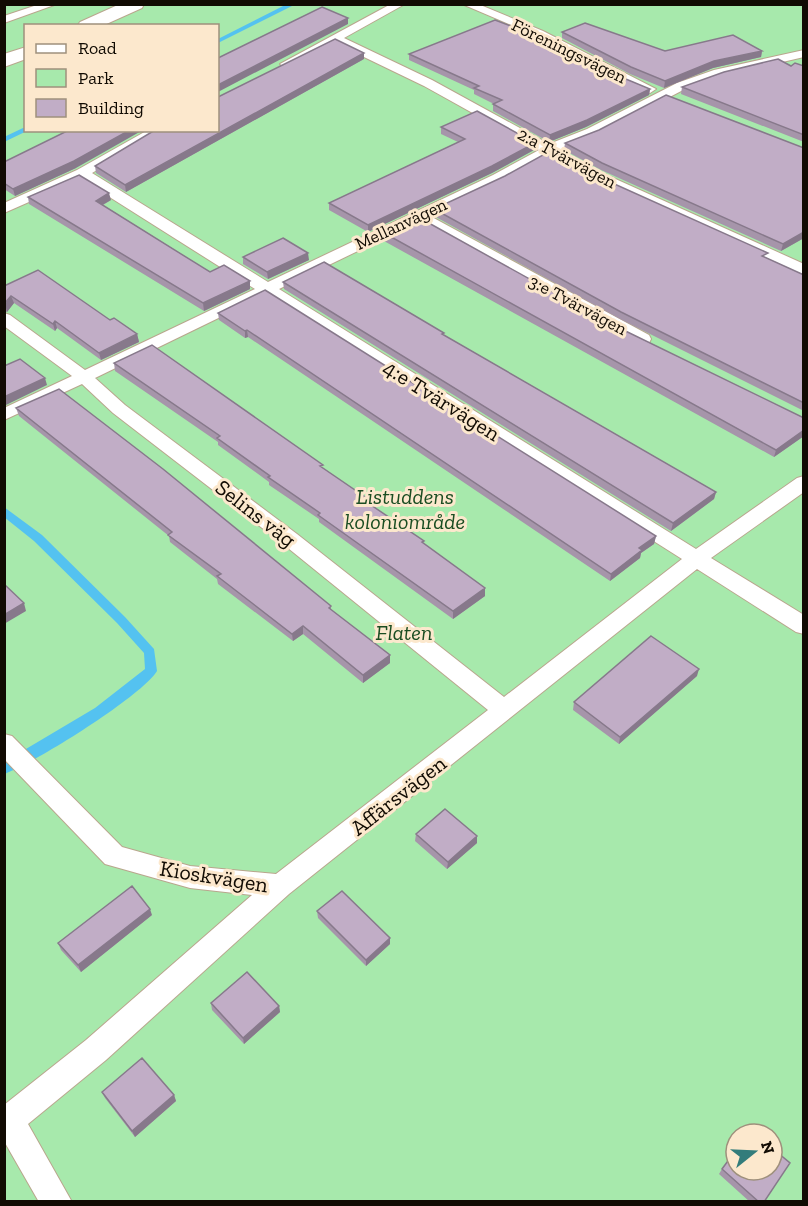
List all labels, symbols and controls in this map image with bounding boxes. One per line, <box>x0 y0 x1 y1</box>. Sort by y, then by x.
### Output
street label: Föreningsvägen <box>508 14 631 89</box>
legend <box>24 24 219 132</box>
text: Road <box>78 37 117 59</box>
text: Park <box>78 67 114 89</box>
text: Building <box>78 97 144 119</box>
street label: 2:a Tvärvägen <box>514 123 621 193</box>
street label: Mellanvägen <box>352 193 451 255</box>
street label: 3:e Tvärvägen <box>525 270 631 340</box>
street label: 4:e Tvärvägen <box>378 354 506 447</box>
street label: Selins väg <box>210 474 301 553</box>
park label: Listuddens koloniområde <box>345 483 465 535</box>
park label: Flaten <box>375 619 433 646</box>
street label: Affärsvägen <box>345 749 452 841</box>
street label: Kioskvägen <box>158 855 270 898</box>
north arrow <box>724 1122 784 1182</box>
text: N <box>757 1139 779 1156</box>

